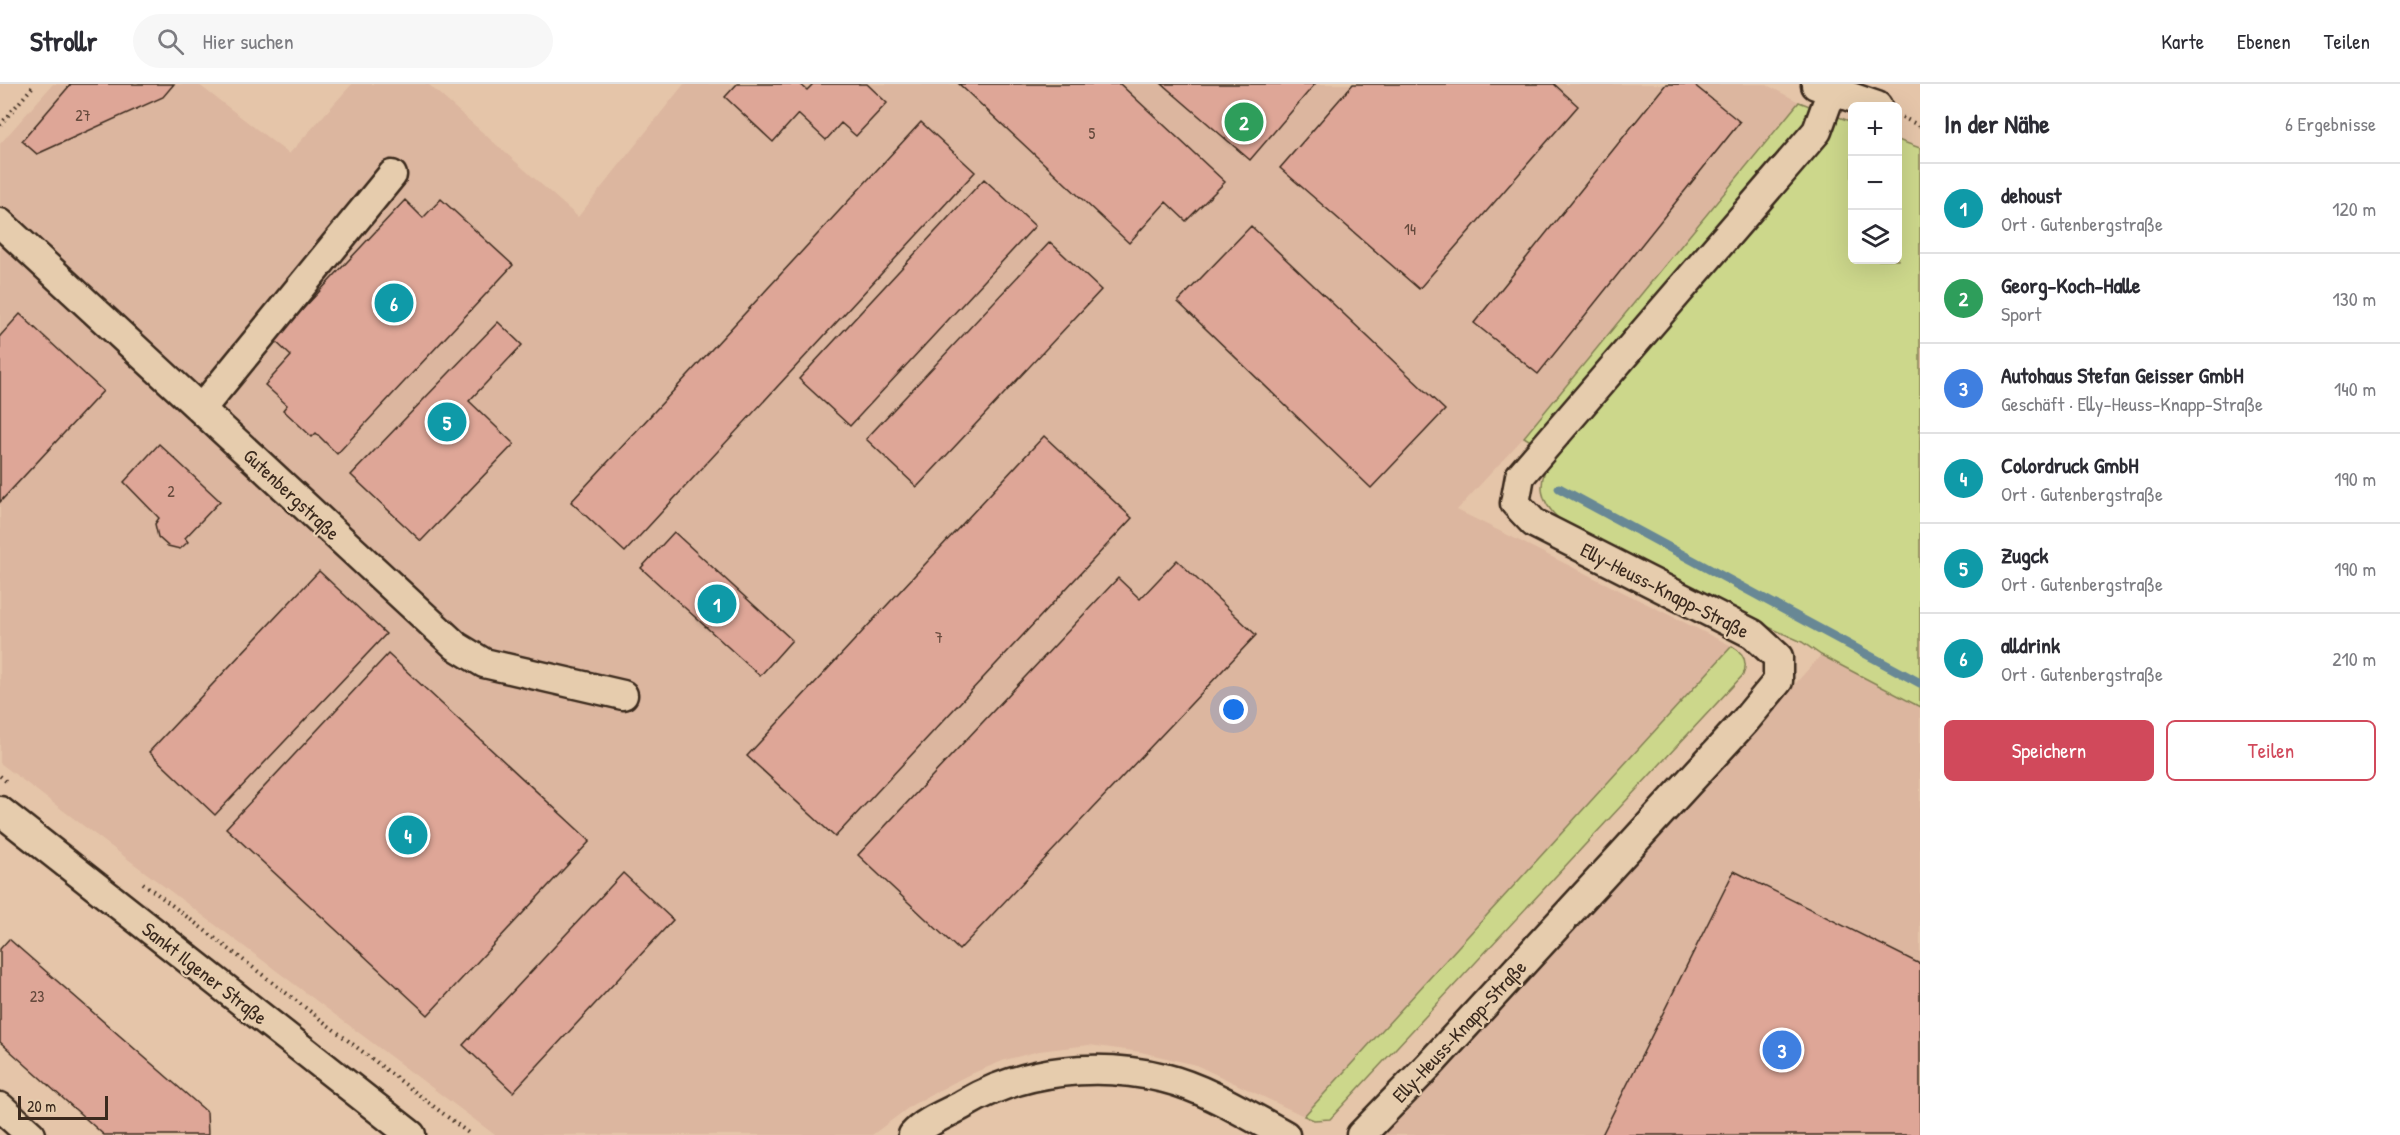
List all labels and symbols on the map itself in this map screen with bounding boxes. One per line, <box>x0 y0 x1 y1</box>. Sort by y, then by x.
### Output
pin: 2 <box>1224 99 1264 144</box>
house number: 27 <box>75 104 91 126</box>
house number: 5 <box>1089 122 1096 144</box>
house number: 14 <box>1404 218 1416 240</box>
pin: 6 <box>374 280 414 326</box>
pin: 5 <box>428 400 466 444</box>
street label: Gutenbergstraße <box>238 442 346 546</box>
house number: 2 <box>167 480 175 502</box>
street label: Elly-Heuss-Knapp-Straße <box>1576 536 1754 644</box>
pin: 1 <box>698 582 736 626</box>
house number: 7 <box>935 626 943 648</box>
your location <box>1219 695 1248 724</box>
pin: 4 <box>388 812 428 858</box>
street label: Sankt Ilgener Straße <box>137 916 273 1030</box>
street label: Elly-Heuss-Knapp-Straße <box>1386 954 1532 1108</box>
house number: 23 <box>30 985 44 1007</box>
pin: 3 <box>1762 1028 1802 1072</box>
scale bar <box>18 1093 108 1120</box>

